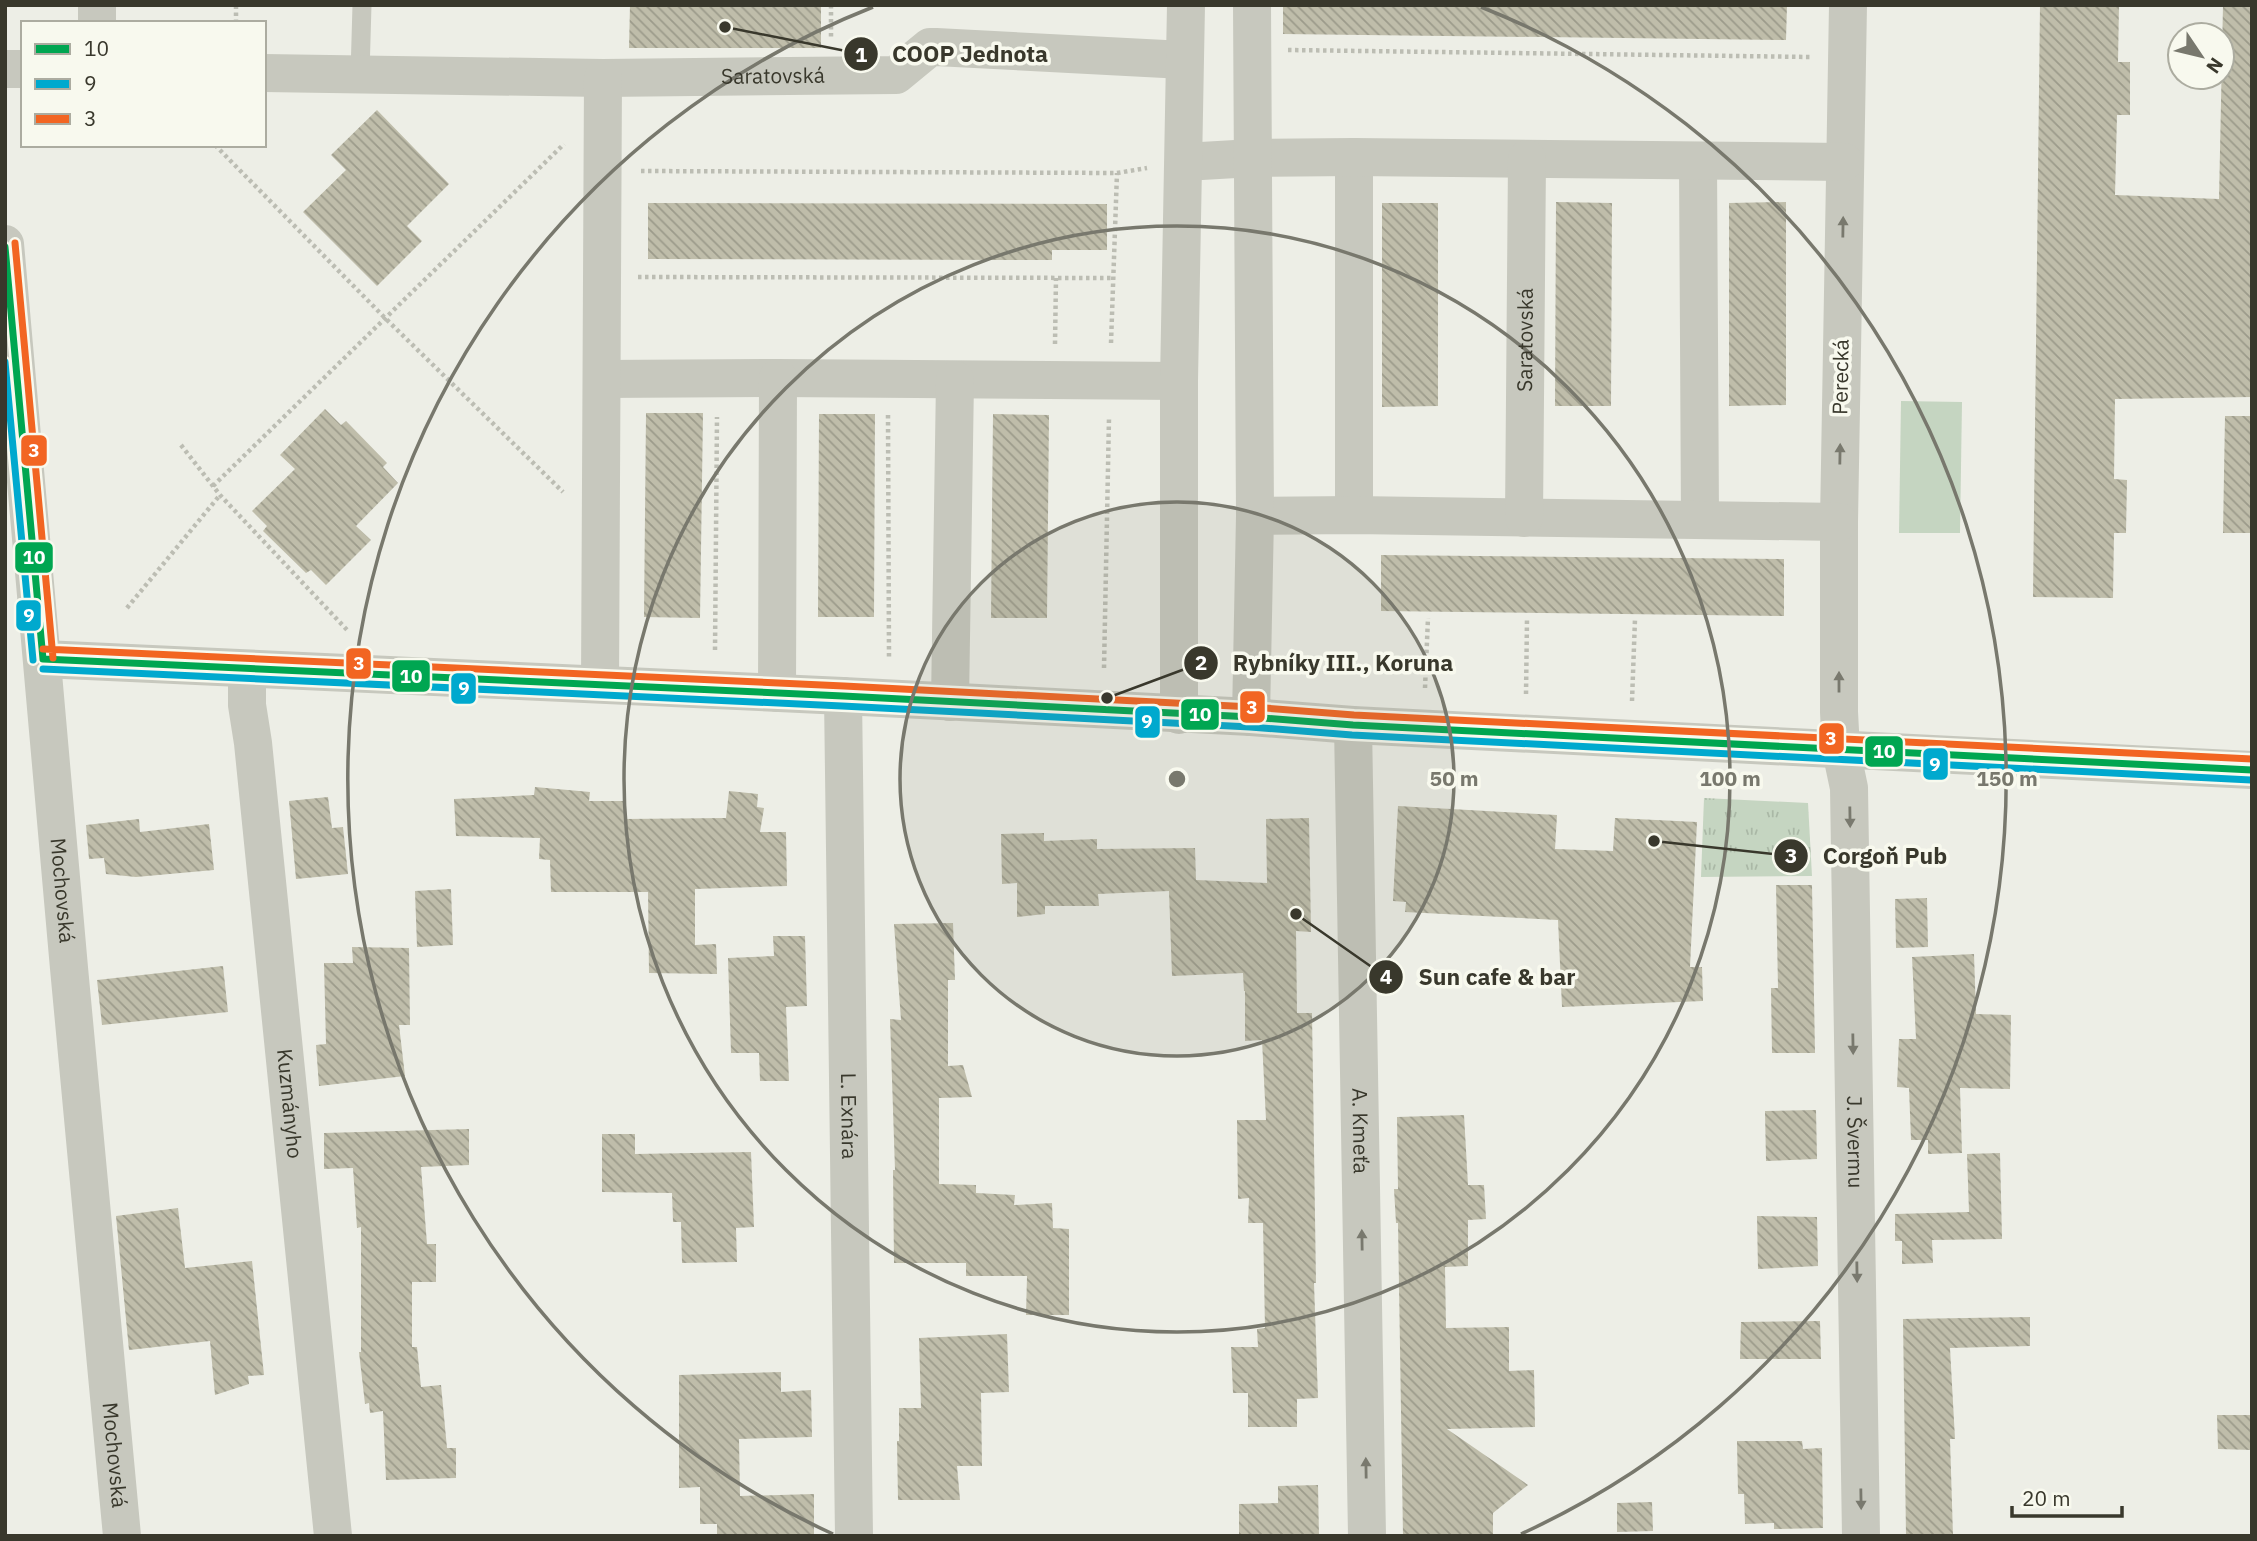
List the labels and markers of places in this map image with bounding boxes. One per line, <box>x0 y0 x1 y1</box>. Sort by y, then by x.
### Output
callout: COOP Jednota <box>843 32 1062 76</box>
callout: Rybníky III., Koruna <box>1184 641 1467 685</box>
centre of rings <box>1165 767 1189 791</box>
callout: Corgoň Pub <box>1773 834 1961 878</box>
callout: Sun cafe & bar <box>1369 955 1589 999</box>

